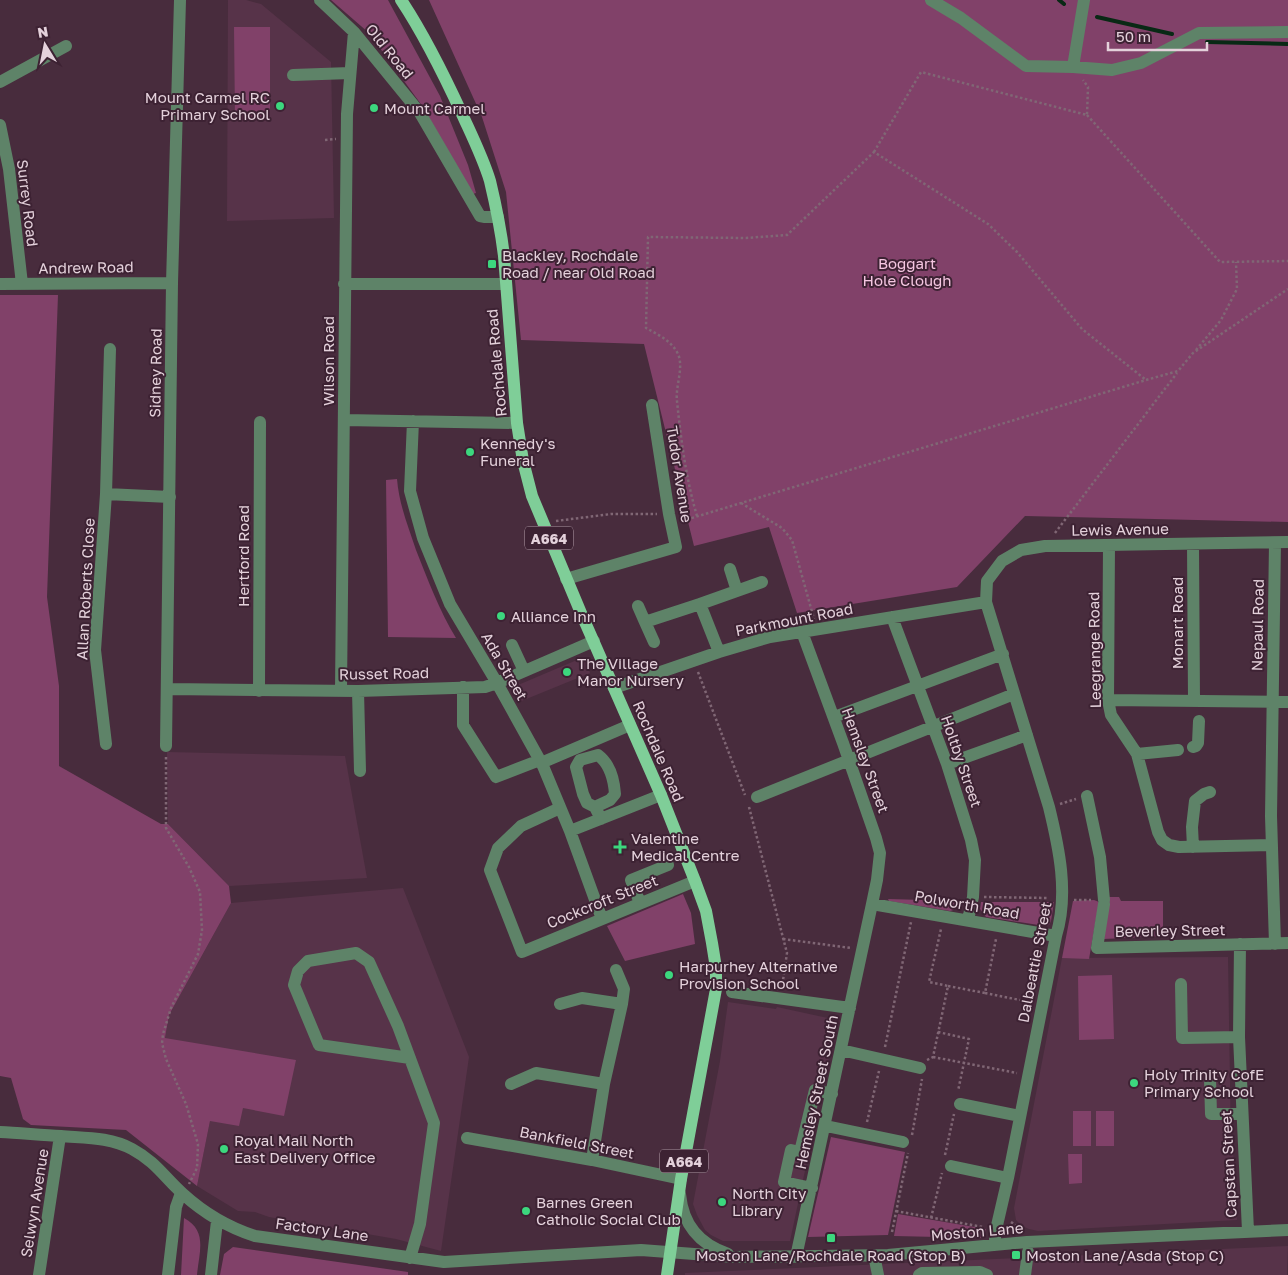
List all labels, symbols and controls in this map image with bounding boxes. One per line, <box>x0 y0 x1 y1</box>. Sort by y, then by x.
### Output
north arrow <box>20 20 70 70</box>
street label: Old Road <box>362 20 418 82</box>
scale bar <box>1108 20 1207 52</box>
text: N <box>36 22 49 41</box>
text: 50 m <box>1116 27 1151 45</box>
place label: Mount Carmel RC Primary School <box>145 88 270 123</box>
place label: Mount Carmel <box>384 99 485 117</box>
marker: Mount Carmel RC Primary School <box>274 100 286 112</box>
marker: Mount Carmel <box>368 102 380 114</box>
street label: Surrey Road <box>14 158 42 248</box>
place label: Blackley, Rochdale Road / near Old Road <box>502 246 655 281</box>
park label: Boggart Hole Clough <box>863 254 951 289</box>
street label: Andrew Road <box>38 257 134 277</box>
marker: Blackley, Rochdale Road / near Old Road <box>486 258 498 270</box>
street label: Rochdale Road <box>482 308 510 418</box>
street label: Wilson Road <box>319 316 337 406</box>
street label: Sidney Road <box>145 328 165 418</box>
street label: Tudor Avenue <box>663 424 697 524</box>
place label: Kennedy's Funeral <box>480 434 555 469</box>
marker: Kennedy's Funeral <box>464 446 476 458</box>
street label: Hertford Road <box>234 505 252 607</box>
street label: Allan Roberts Close <box>72 517 98 660</box>
street label: Lewis Avenue <box>1071 519 1169 539</box>
road number: A664 <box>525 526 573 550</box>
street label: Monart Road <box>1168 577 1186 669</box>
street label: Nepaul Road <box>1247 579 1267 671</box>
street label: Leegrange Road <box>1084 591 1104 709</box>
street label: Parkmount Road <box>734 599 854 639</box>
place label: Alliance Inn <box>511 607 596 625</box>
marker: Alliance Inn <box>495 610 507 622</box>
street label: Ada Street <box>478 629 532 703</box>
place label: The Village Manor Nursery <box>577 654 684 689</box>
street label: Russet Road <box>339 663 429 683</box>
marker: The Village Manor Nursery <box>561 666 573 678</box>
street label: Rochdale Road <box>630 698 688 804</box>
street label: Hemsley Street <box>839 705 893 815</box>
street label: Holtby Street <box>938 713 986 809</box>
place label: Valentine Medical Centre <box>631 829 740 864</box>
marker: Valentine Medical Centre <box>613 840 627 854</box>
street label: Cockcroft Street <box>544 871 660 931</box>
street label: Polworth Road <box>913 886 1021 922</box>
street label: Dalbeattie Street <box>1013 900 1055 1024</box>
street label: Beverley Street <box>1114 920 1226 940</box>
place label: Harpurhey Alternative Provision School <box>679 957 838 992</box>
marker: Harpurhey Alternative Provision School <box>663 969 675 981</box>
street label: Hemsley Street South <box>791 1013 841 1171</box>
place label: Holy Trinity CofE Primary School <box>1144 1065 1264 1100</box>
marker: Holy Trinity CofE Primary School <box>1128 1077 1140 1089</box>
street label: Capstan Street <box>1216 1110 1240 1218</box>
street label: Bankfield Street <box>518 1122 636 1162</box>
place label: Royal Mail North East Delivery Office <box>234 1131 376 1166</box>
marker: Royal Mail North East Delivery Office <box>218 1143 230 1155</box>
street label: Selwyn Avenue <box>17 1147 52 1259</box>
road number: A664 <box>660 1150 708 1172</box>
place label: North City Library <box>732 1184 807 1219</box>
place label: Barnes Green Catholic Social Club <box>536 1193 681 1228</box>
marker: North City Library <box>716 1196 728 1208</box>
marker: Barnes Green Catholic Social Club <box>520 1205 532 1217</box>
street label: Factory Lane <box>274 1214 370 1244</box>
street label: Moston Lane <box>930 1218 1024 1244</box>
marker: Moston Lane/Rochdale Road (Stop B) <box>825 1232 837 1244</box>
place label: Moston Lane/Rochdale Road (Stop B) <box>696 1246 966 1264</box>
place label: Moston Lane/Asda (Stop C) <box>1026 1246 1224 1264</box>
marker: Moston Lane/Asda (Stop C) <box>1010 1249 1022 1261</box>

